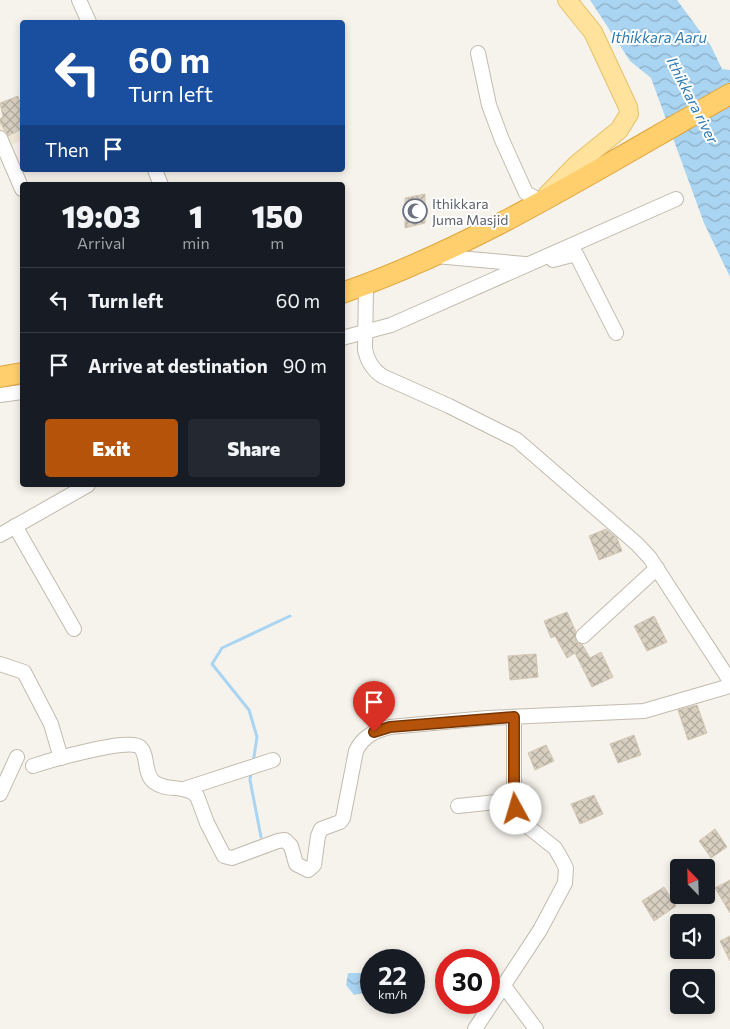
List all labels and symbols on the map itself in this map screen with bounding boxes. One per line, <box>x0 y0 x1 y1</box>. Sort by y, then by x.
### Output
water label: Ithikkara Aaru <box>611 28 708 46</box>
water label: Ithikkara river <box>663 54 723 147</box>
place label: Ithikkara Juma Masjid <box>432 195 508 228</box>
mosque icon: Ithikkara Juma Masjid <box>402 198 428 224</box>
pin <box>353 681 395 732</box>
position arrow <box>489 782 541 834</box>
north arrow <box>670 859 715 904</box>
speed limit sign: 30 <box>435 949 500 1014</box>

